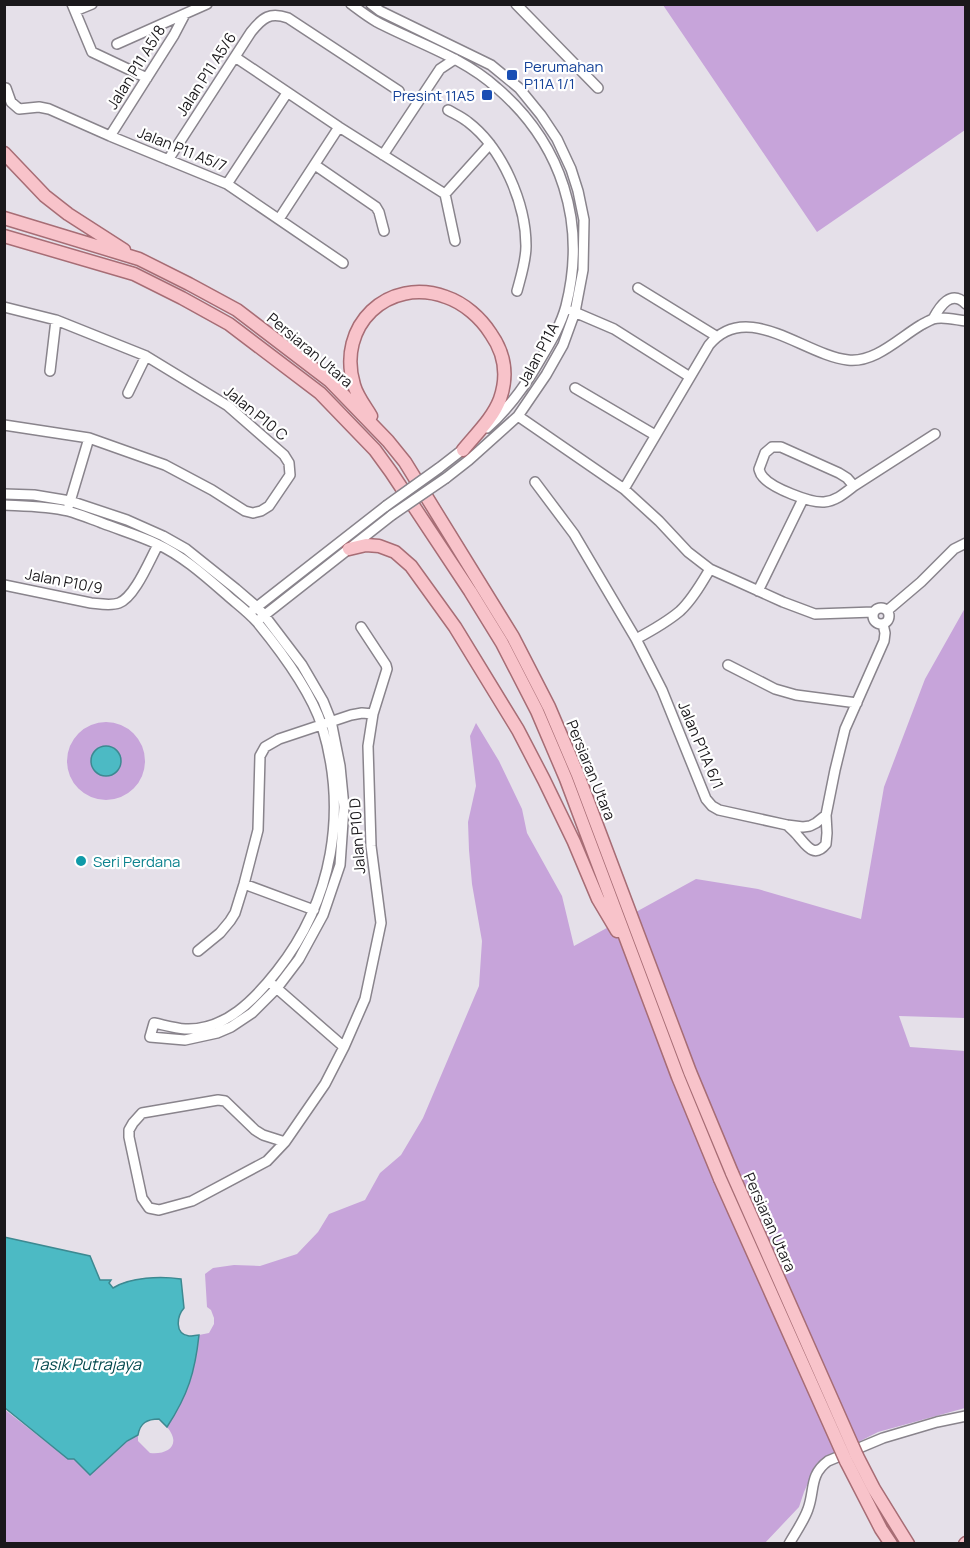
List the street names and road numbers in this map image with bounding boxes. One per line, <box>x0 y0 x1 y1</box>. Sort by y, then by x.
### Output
street label: Jalan P11 A5/8 <box>102 21 170 113</box>
street label: Jalan P11 A5/6 <box>171 28 241 120</box>
street label: Jalan P11 A5/7 <box>134 122 230 176</box>
street label: Persiaran Utara <box>263 308 357 392</box>
street label: Jalan P11A <box>512 318 564 390</box>
street label: Jalan P10 C <box>220 381 293 445</box>
street label: Jalan P10/9 <box>24 563 104 599</box>
street label: Jalan P11A 6/1 <box>673 698 729 792</box>
street label: Persiaran Utara <box>561 717 621 823</box>
street label: Jalan P10 D <box>344 797 370 875</box>
street label: Persiaran Utara <box>739 1169 801 1275</box>

